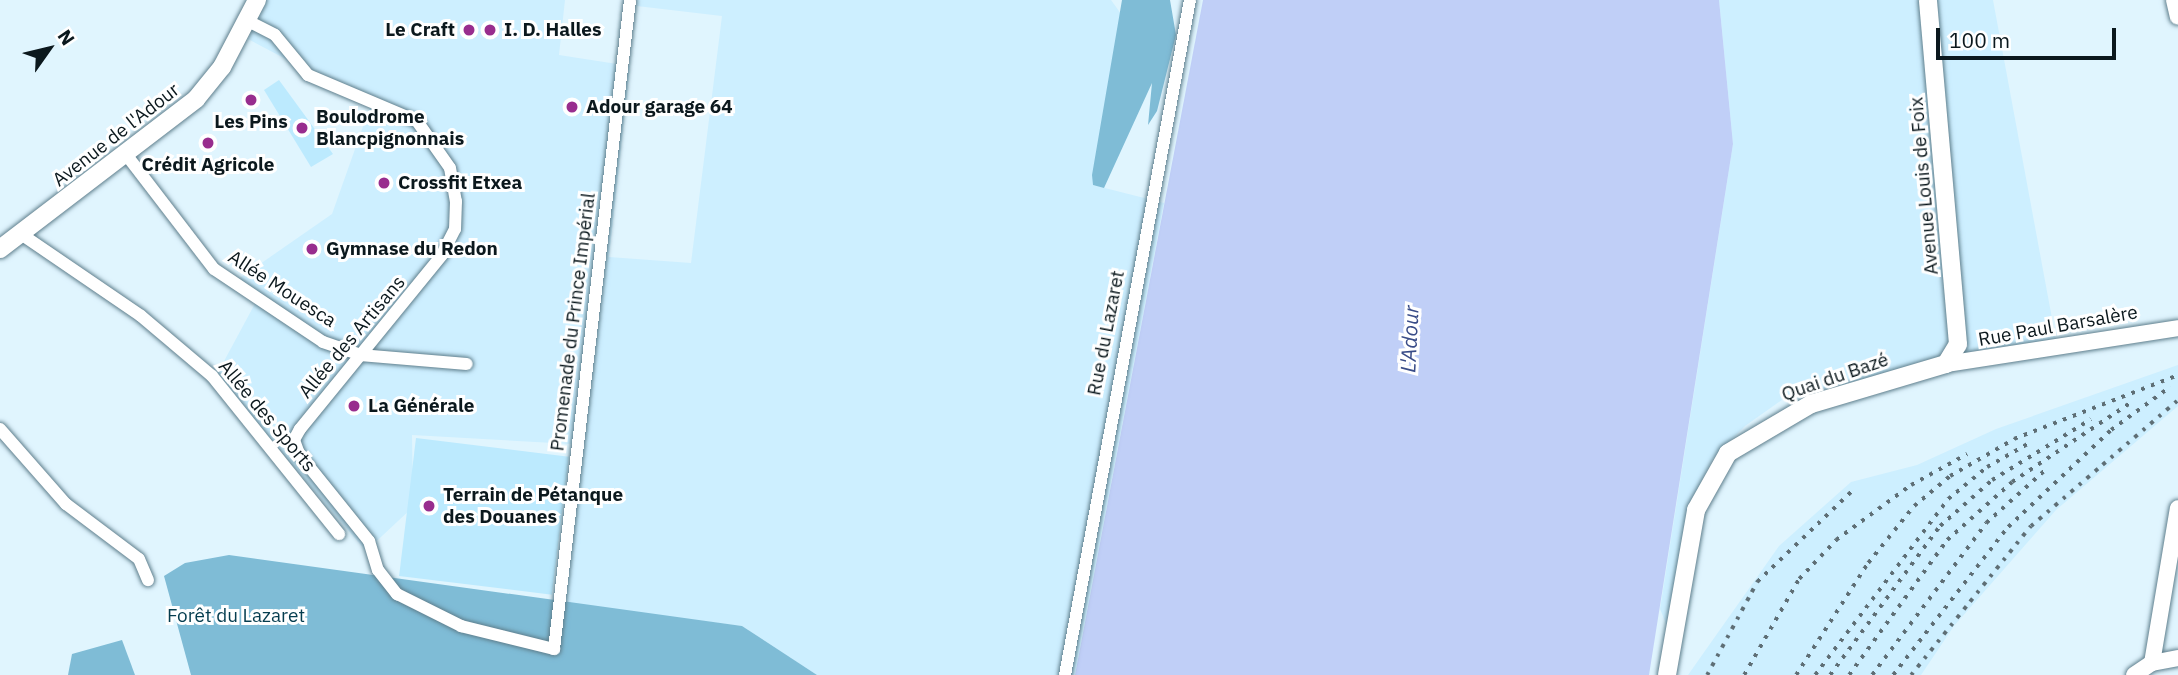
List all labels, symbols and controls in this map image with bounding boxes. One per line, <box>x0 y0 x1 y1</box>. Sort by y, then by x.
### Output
north arrow <box>14 14 84 84</box>
scale bar <box>1940 14 2120 58</box>
place label: Le Craft <box>385 19 455 41</box>
place label: I. D. Halles <box>504 19 602 41</box>
marker: Le Craft <box>461 22 477 38</box>
marker: I. D. Halles <box>482 22 498 38</box>
text: N <box>53 25 80 50</box>
text: 100 m <box>1949 26 2010 54</box>
street label: Avenue de l'Adour <box>48 79 184 191</box>
marker: Les Pins <box>243 92 259 108</box>
place label: Adour garage 64 <box>586 96 733 118</box>
street label: Avenue Louis de Foix <box>1905 96 1943 276</box>
marker: Adour garage 64 <box>564 99 580 115</box>
place label: Boulodrome Blancpignonnais <box>316 106 464 150</box>
place label: Les Pins <box>214 111 288 133</box>
marker: Boulodrome Blancpignonnais <box>294 120 310 136</box>
marker: Crédit Agricole <box>200 135 216 151</box>
place label: Crédit Agricole <box>142 154 274 176</box>
place label: Crossfit Etxea <box>398 172 522 194</box>
marker: Crossfit Etxea <box>376 175 392 191</box>
street label: Promenade du Prince Impérial <box>546 192 600 452</box>
place label: Gymnase du Redon <box>326 238 498 260</box>
marker: Gymnase du Redon <box>304 241 320 257</box>
street label: Allée Mouesca <box>224 246 340 332</box>
street label: Rue du Lazaret <box>1083 269 1129 397</box>
street label: Allée des Artisans <box>294 271 410 403</box>
street label: Rue Paul Barsalère <box>1976 301 2140 351</box>
water label: L'Adour <box>1395 305 1423 373</box>
street label: Quai du Bazé <box>1779 348 1891 406</box>
street label: Allée des Sports <box>214 356 320 476</box>
place label: La Générale <box>368 395 474 417</box>
marker: La Générale <box>346 398 362 414</box>
place label: Terrain de Pétanque des Douanes <box>443 484 623 528</box>
marker: Terrain de Pétanque des Douanes <box>421 498 437 514</box>
park label: Forêt du Lazaret <box>167 605 305 627</box>

